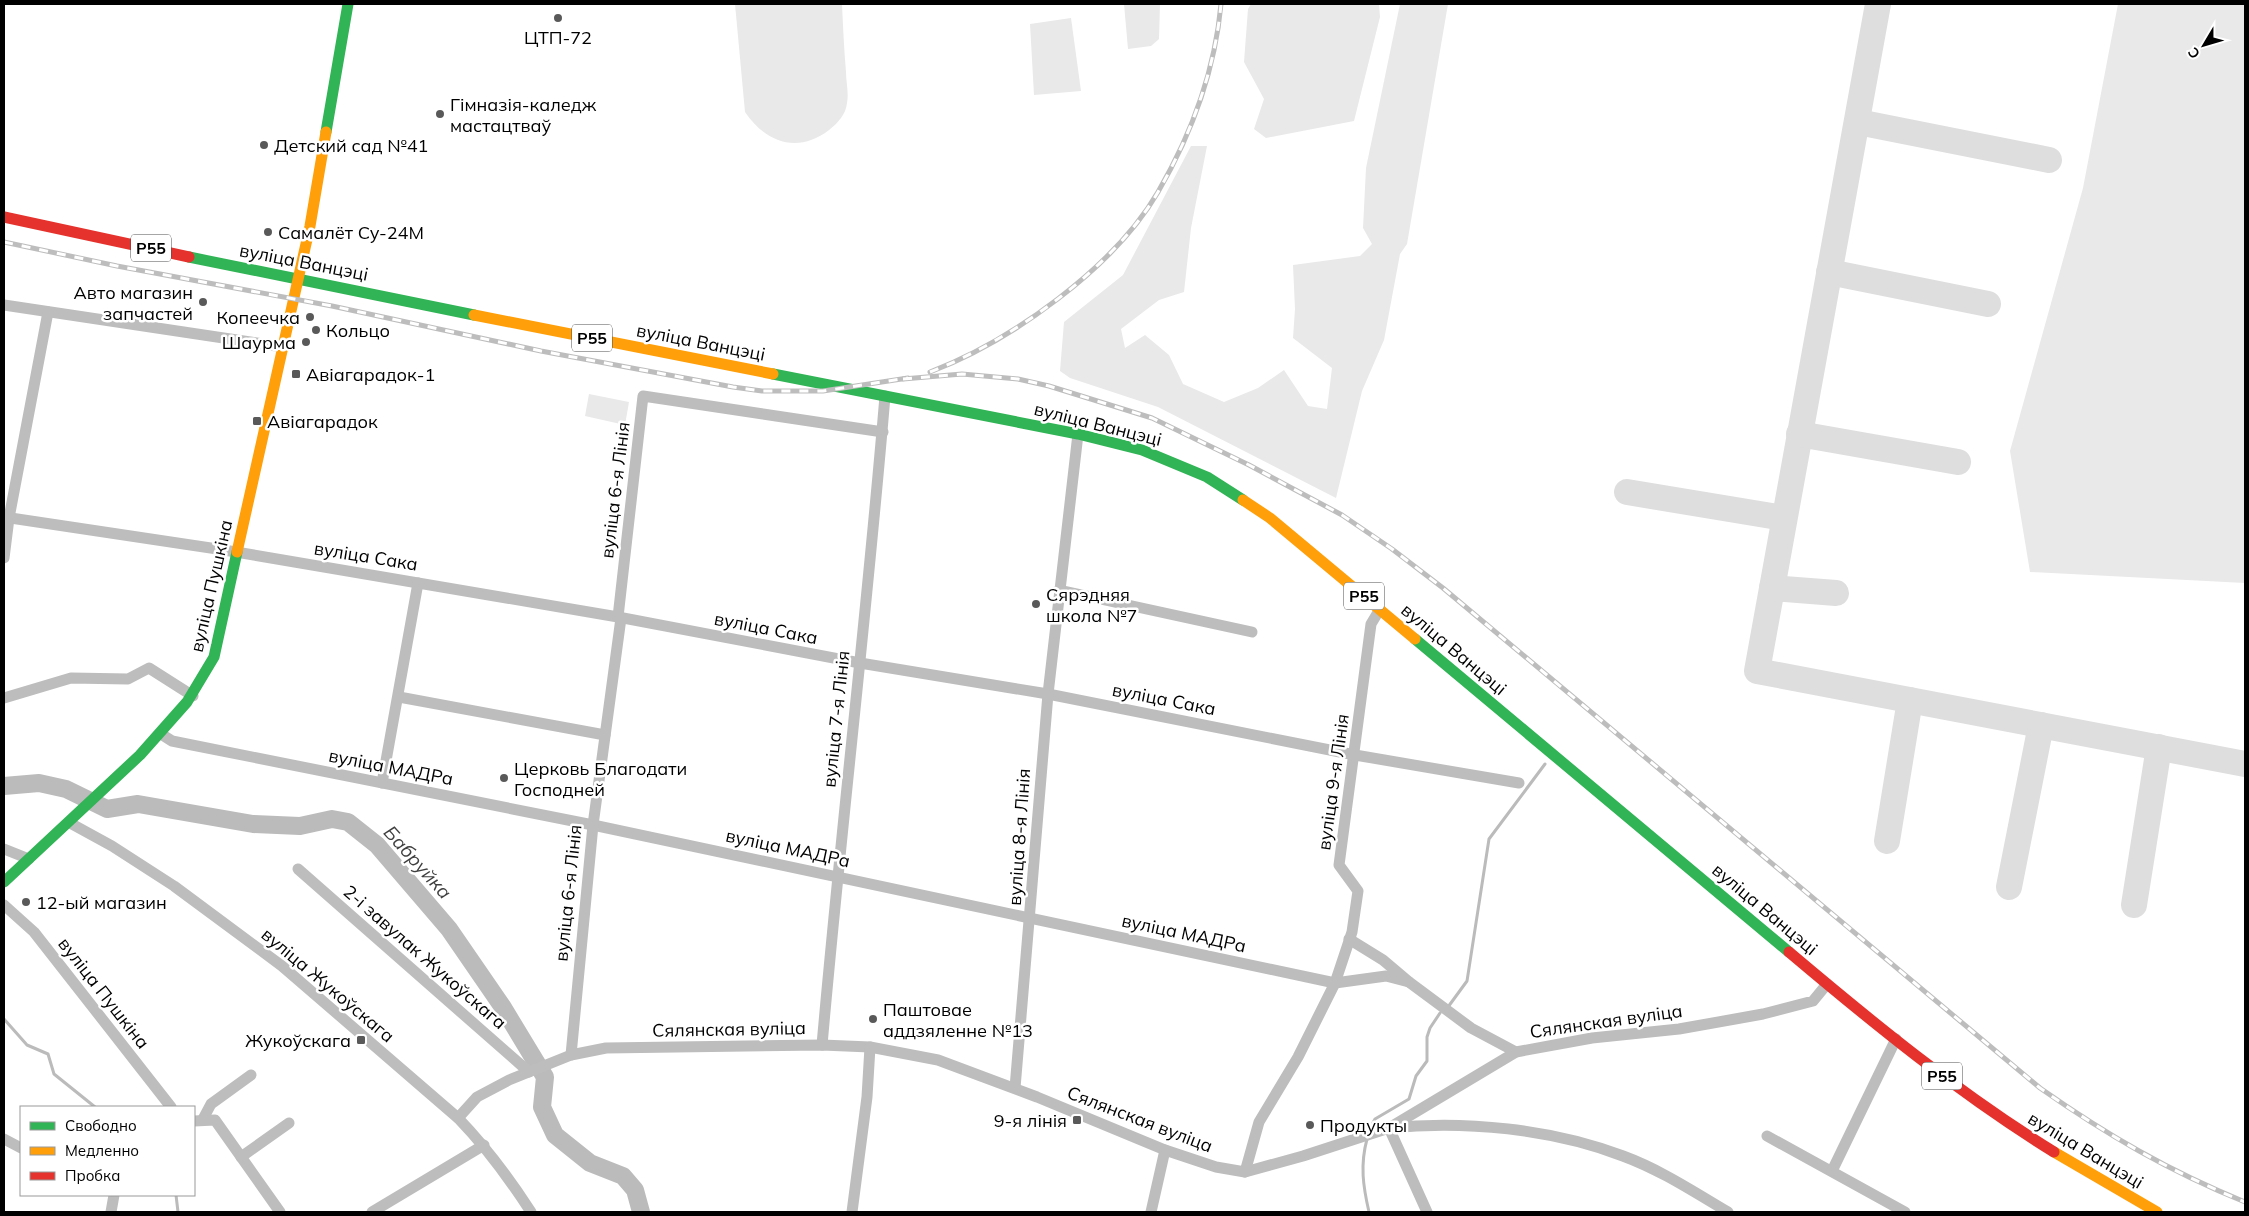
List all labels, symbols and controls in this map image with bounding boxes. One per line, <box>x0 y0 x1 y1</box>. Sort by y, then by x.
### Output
marker: ЦТП-72 <box>552 12 564 24</box>
north arrow <box>2179 20 2229 70</box>
place label: ЦТП-72 <box>524 26 592 49</box>
text: С <box>2184 44 2204 62</box>
place label: Гімназія-каледж мастацтваў <box>450 93 597 137</box>
marker: Гімназія-каледж мастацтваў <box>434 108 446 120</box>
place label: Детский сад №41 <box>274 134 428 157</box>
marker: Детский сад №41 <box>258 139 270 151</box>
place label: Самалёт Су-24М <box>278 221 424 244</box>
marker: Самалёт Су-24М <box>262 226 274 238</box>
road number: Р55 <box>131 234 171 262</box>
street label: вуліца Ванцэці <box>238 238 370 286</box>
place label: Авто магазин запчастей <box>74 281 193 325</box>
marker: Авто магазин запчастей <box>197 296 209 308</box>
place label: Копеечка <box>216 306 300 329</box>
marker: Копеечка <box>304 311 316 323</box>
street label: вуліца Ванцэці <box>635 318 767 366</box>
place label: Кольцо <box>326 319 390 342</box>
marker: Кольцо <box>310 324 322 336</box>
road number: Р55 <box>572 324 612 352</box>
place label: Шаурма <box>222 331 296 354</box>
marker: Шаурма <box>300 336 312 348</box>
place label: Авіагарадок-1 <box>306 363 435 386</box>
marker: Авіагарадок-1 <box>290 368 302 380</box>
street label: вуліца Ванцэці <box>1032 397 1164 451</box>
place label: Авіагарадок <box>267 410 378 433</box>
marker: Авіагарадок <box>251 415 263 427</box>
street label: вуліца 6-я Лінія <box>595 420 635 560</box>
street label: вуліца Пушкіна <box>185 518 237 654</box>
street label: вуліца Сака <box>312 536 420 576</box>
road number: Р55 <box>1344 582 1384 610</box>
place label: Сярэдняя школа №7 <box>1046 583 1137 627</box>
marker: Сярэдняя школа №7 <box>1030 598 1042 610</box>
street label: вуліца Ванцэці <box>1397 598 1511 700</box>
street label: вуліца Сака <box>712 607 820 649</box>
street label: вуліца 7-я Лінія <box>817 650 855 788</box>
street label: вуліца Сака <box>1110 678 1218 720</box>
street label: вуліца 9-я Лінія <box>1312 712 1354 852</box>
street label: вуліца МАДРа <box>327 744 455 790</box>
place label: Церковь Благодати Господней <box>514 757 687 801</box>
street label: вуліца 8-я Лінія <box>1003 768 1035 906</box>
marker: Церковь Благодати Господней <box>498 772 510 784</box>
water label: Бабруйка <box>379 820 457 904</box>
street label: вуліца 6-я Лінія <box>549 824 587 962</box>
street label: вуліца МАДРа <box>724 824 852 872</box>
street label: вуліца Ванцэці <box>1708 858 1822 960</box>
street label: 2-і завулак Жукоўскага <box>339 880 511 1034</box>
place label: 12-ый магазин <box>36 891 167 914</box>
marker: 12-ый магазин <box>20 896 32 908</box>
street label: вуліца МАДРа <box>1120 909 1248 957</box>
street label: вуліца Жукоўскага <box>257 923 399 1047</box>
street label: вуліца Пушкіна <box>53 933 155 1053</box>
place label: Паштовае аддзяленне №13 <box>883 998 1033 1042</box>
street label: Сялянская вуліца <box>1528 999 1684 1043</box>
marker: Паштовае аддзяленне №13 <box>867 1013 879 1025</box>
street label: Сялянская вуліца <box>652 1016 806 1042</box>
place label: Жукоўскага <box>245 1029 351 1051</box>
marker: Жукоўскага <box>355 1034 367 1046</box>
road number: Р55 <box>1922 1062 1962 1090</box>
street label: Сялянская вуліца <box>1064 1081 1216 1157</box>
legend <box>20 1106 195 1196</box>
street label: вуліца Ванцэці <box>2024 1106 2148 1194</box>
place label: 9-я лінія <box>994 1109 1067 1132</box>
marker: 9-я лінія <box>1071 1114 1083 1126</box>
place label: Продукты <box>1320 1114 1407 1137</box>
text: Свободно <box>65 1116 137 1135</box>
marker: Продукты <box>1304 1119 1316 1131</box>
text: Медленно <box>65 1141 139 1160</box>
text: Пробка <box>65 1166 120 1185</box>

